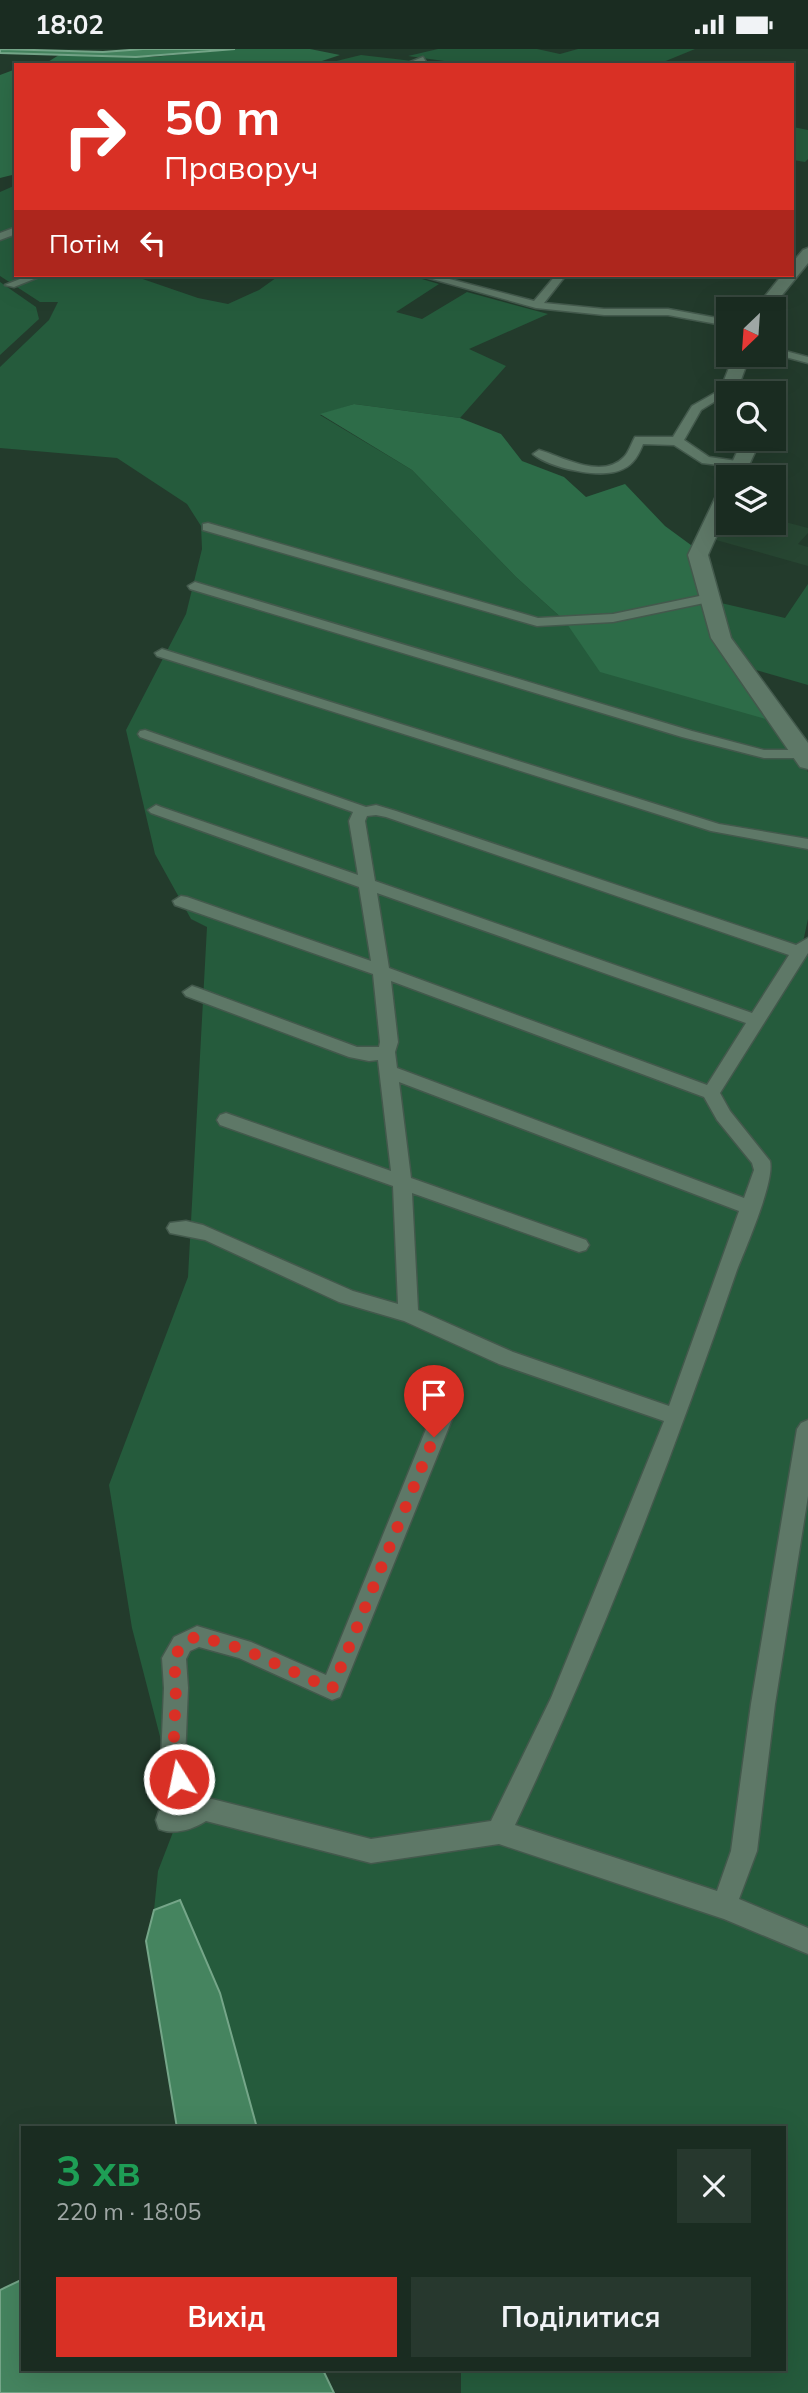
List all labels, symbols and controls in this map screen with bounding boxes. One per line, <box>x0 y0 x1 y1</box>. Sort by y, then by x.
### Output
text: 18:02 <box>35 8 104 41</box>
text: 50 m <box>164 86 280 147</box>
icon: right <box>49 91 140 182</box>
text: Праворуч <box>164 147 319 187</box>
icon: left <box>134 224 172 262</box>
text: Потім <box>49 227 120 260</box>
north arrow <box>716 297 786 367</box>
map controls <box>716 297 786 535</box>
button: search <box>716 381 786 451</box>
button: layers <box>716 465 786 535</box>
pin <box>404 1365 464 1437</box>
icon: arrive <box>415 1376 453 1414</box>
position arrow <box>142 1742 216 1816</box>
text: 3 хв <box>56 2144 141 2197</box>
button: close <box>677 2149 751 2223</box>
text: 220 m · 18:05 <box>56 2197 201 2226</box>
button: Вихід <box>56 2277 397 2357</box>
button: Поділитися <box>411 2277 751 2357</box>

